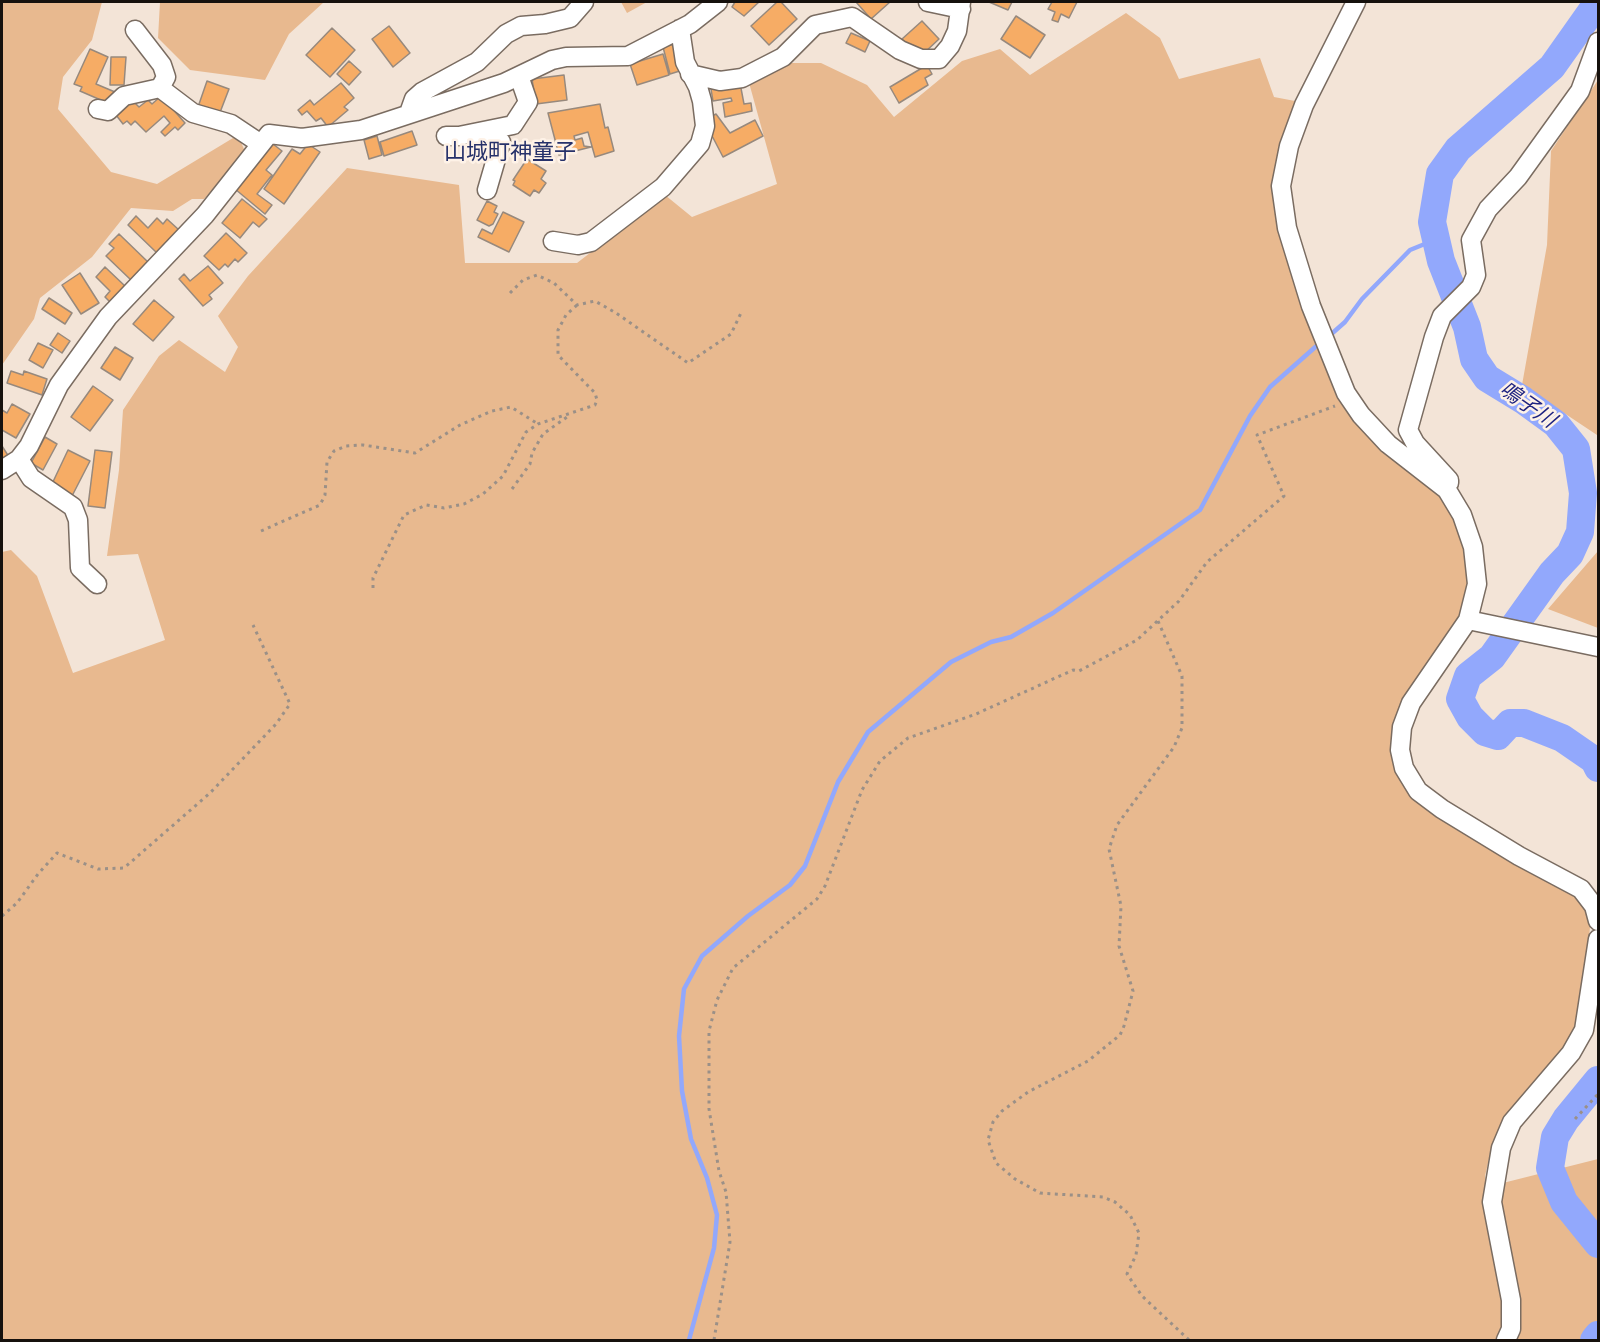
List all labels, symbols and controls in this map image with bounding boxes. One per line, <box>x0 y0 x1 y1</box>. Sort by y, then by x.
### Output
district label: 山城町神童子 <box>444 140 576 166</box>
water label: 鳴子川 <box>1494 378 1560 434</box>

